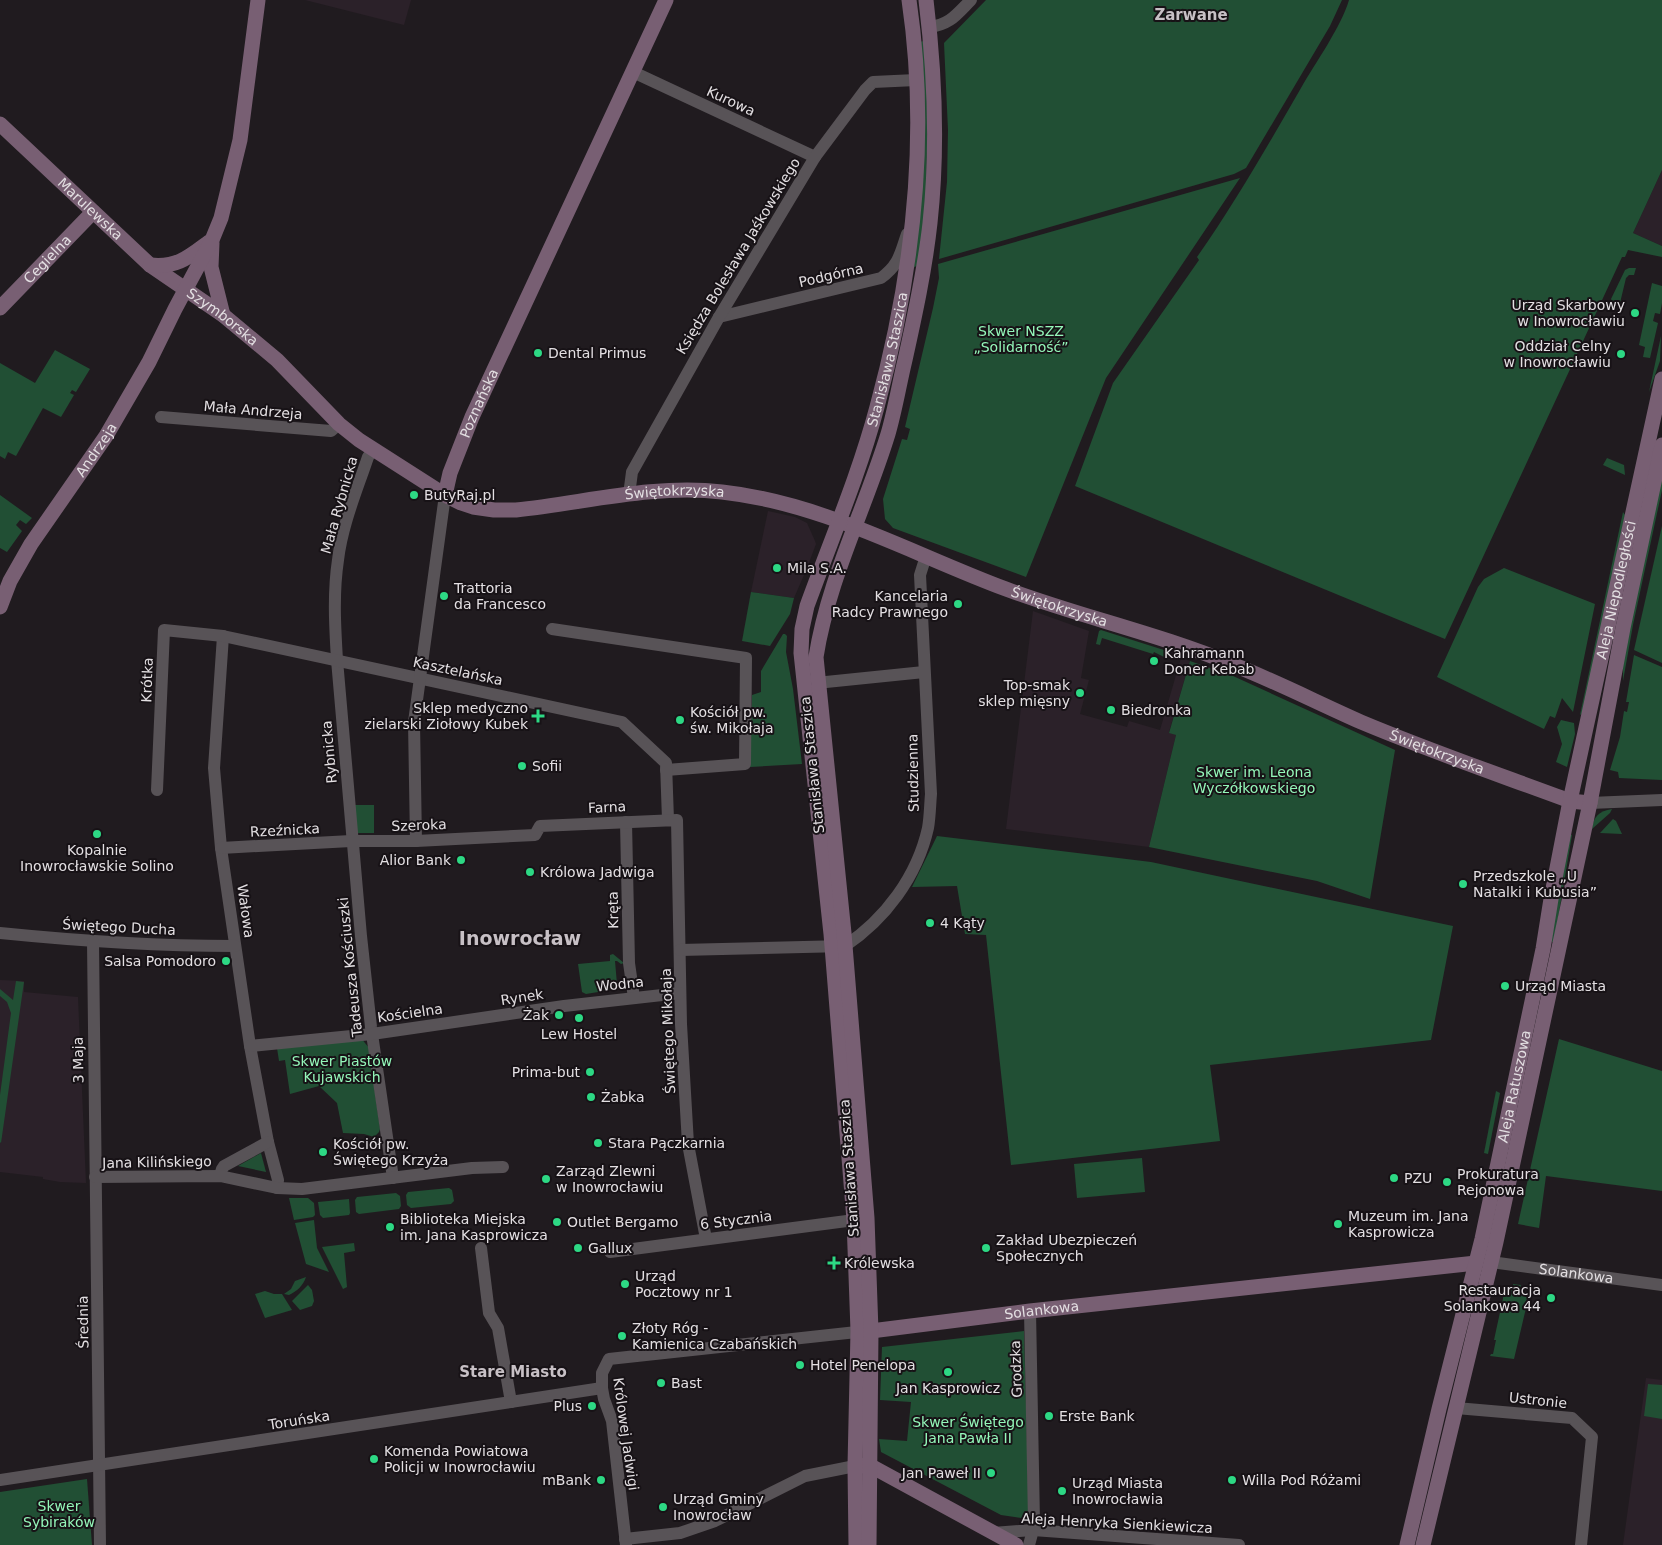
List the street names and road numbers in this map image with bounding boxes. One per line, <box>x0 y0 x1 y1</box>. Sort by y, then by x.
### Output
street label: Kurowa <box>704 83 758 119</box>
street label: Księdza Bolesława Jaśkowskiego <box>673 155 803 357</box>
street label: Marulewska <box>55 175 126 243</box>
street label: Cegielna <box>20 232 74 287</box>
street label: Podgórna <box>797 260 865 290</box>
street label: Szymborska <box>184 285 261 349</box>
street label: Stanisława Staszica <box>864 291 911 429</box>
street label: Poznańska <box>457 366 501 440</box>
street label: Mała Andrzeja <box>203 398 303 422</box>
street label: Andrzeja <box>72 420 120 480</box>
street label: Mała Rybnicka <box>317 454 361 556</box>
street label: Świętokrzyska <box>624 482 725 503</box>
street label: Aleja Niepodległości <box>1593 519 1639 661</box>
street label: Świętokrzyska <box>1009 583 1109 630</box>
street label: Kasztelańska <box>412 654 504 688</box>
street label: Krótka <box>138 657 156 703</box>
street label: Stanisława Staszica <box>797 696 827 834</box>
street label: Rybnicka <box>318 720 340 784</box>
street label: Świętokrzyska <box>1387 726 1487 777</box>
street label: Studzienna <box>904 734 922 812</box>
street label: Farna <box>587 798 627 816</box>
street label: Szeroka <box>391 816 447 834</box>
street label: Rzeźnicka <box>250 820 320 840</box>
street label: Wałowa <box>234 883 258 939</box>
street label: Kręta <box>605 891 621 929</box>
street label: Tadeusza Kościuszki <box>335 896 365 1039</box>
street label: Świętego Ducha <box>62 915 176 938</box>
street label: Świętego Mikołaja <box>657 968 678 1094</box>
street label: Wodna <box>595 974 645 994</box>
street label: Rynek <box>500 986 545 1008</box>
street label: Kościelna <box>376 1000 444 1026</box>
street label: Aleja Ratuszowa <box>1494 1029 1534 1144</box>
street label: 3 Maja <box>70 1037 86 1083</box>
street label: Stanisława Staszica <box>836 1099 862 1237</box>
street label: Jana Kilińskiego <box>101 1153 212 1171</box>
street label: 6 Stycznia <box>699 1208 773 1232</box>
street label: Solankowa <box>1538 1261 1614 1286</box>
street label: Średnia <box>74 1295 91 1349</box>
street label: Solankowa <box>1003 1298 1080 1322</box>
street label: Grodzka <box>1007 1340 1025 1398</box>
street label: Królowej Jadwigi <box>610 1377 642 1491</box>
street label: Ustronie <box>1508 1389 1568 1411</box>
street label: Toruńska <box>266 1407 331 1433</box>
street label: Aleja Henryka Sienkiewicza <box>1021 1510 1213 1536</box>

